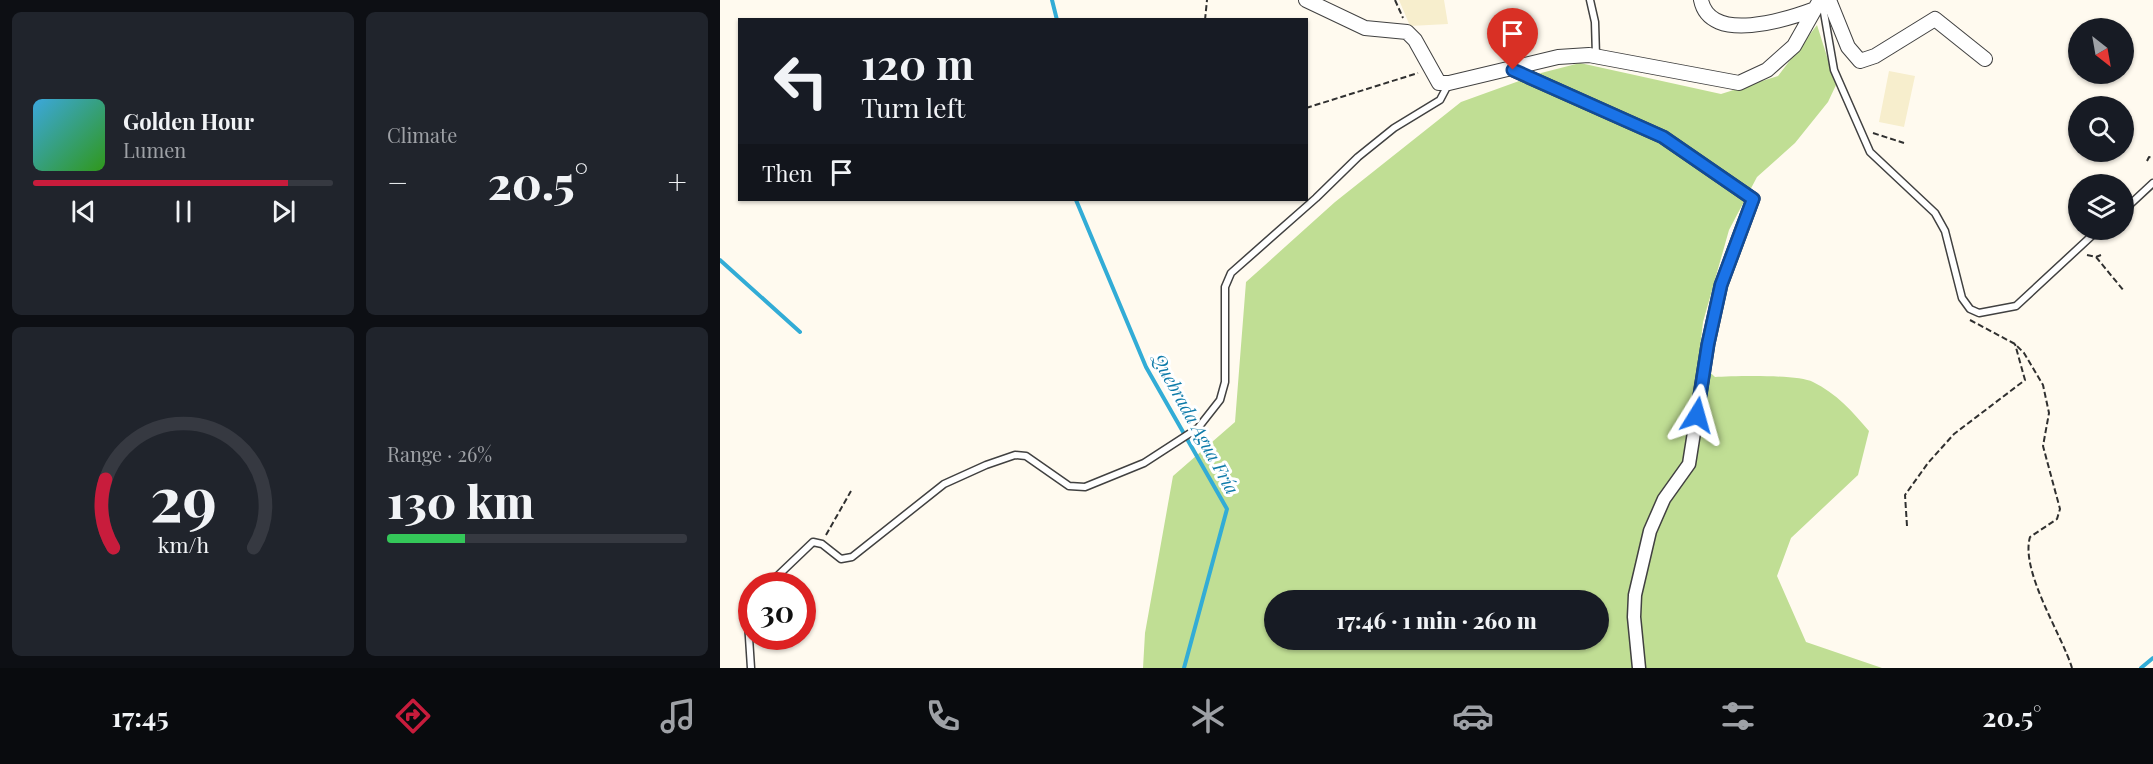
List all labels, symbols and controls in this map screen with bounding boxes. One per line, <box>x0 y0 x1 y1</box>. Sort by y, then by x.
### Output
pin <box>1487 8 1538 70</box>
icon: arrive <box>1496 17 1529 50</box>
north arrow <box>2068 18 2134 84</box>
map controls <box>2068 18 2134 240</box>
text: 120 m <box>861 35 974 91</box>
icon: left <box>762 42 840 120</box>
text: Turn left <box>861 89 965 125</box>
button: search <box>2068 96 2134 162</box>
text: Golden Hour <box>123 106 254 136</box>
text: Climate <box>387 121 457 148</box>
text: Lumen <box>123 136 186 163</box>
text: 20.5° <box>488 151 588 211</box>
icon: arrive <box>825 156 858 189</box>
text: Then <box>762 158 813 188</box>
text: − <box>387 159 408 203</box>
text: + <box>668 159 687 203</box>
button: layers <box>2068 174 2134 240</box>
icon: previous <box>67 195 100 228</box>
icon: pause <box>167 195 200 228</box>
icon: next <box>267 195 300 228</box>
water label: Quebrada Agua Fría <box>1147 348 1245 498</box>
position arrow <box>1665 383 1729 447</box>
text: Range · 26% <box>387 440 492 467</box>
text: 29 <box>149 454 217 538</box>
text: 130 km <box>387 470 534 530</box>
text: km/h <box>157 531 209 559</box>
speed limit sign: 30 <box>738 572 816 650</box>
text: 17:46 · 1 min · 260 m <box>1336 605 1537 635</box>
icon: directions <box>392 695 434 737</box>
icon: music <box>657 695 699 737</box>
icon: phone <box>922 695 964 737</box>
icon: climate <box>1187 695 1229 737</box>
icon: car <box>1452 695 1494 737</box>
icon: filters <box>1717 695 1759 737</box>
text: 17:45 <box>112 698 169 734</box>
text: 20.5° <box>1982 698 2041 734</box>

